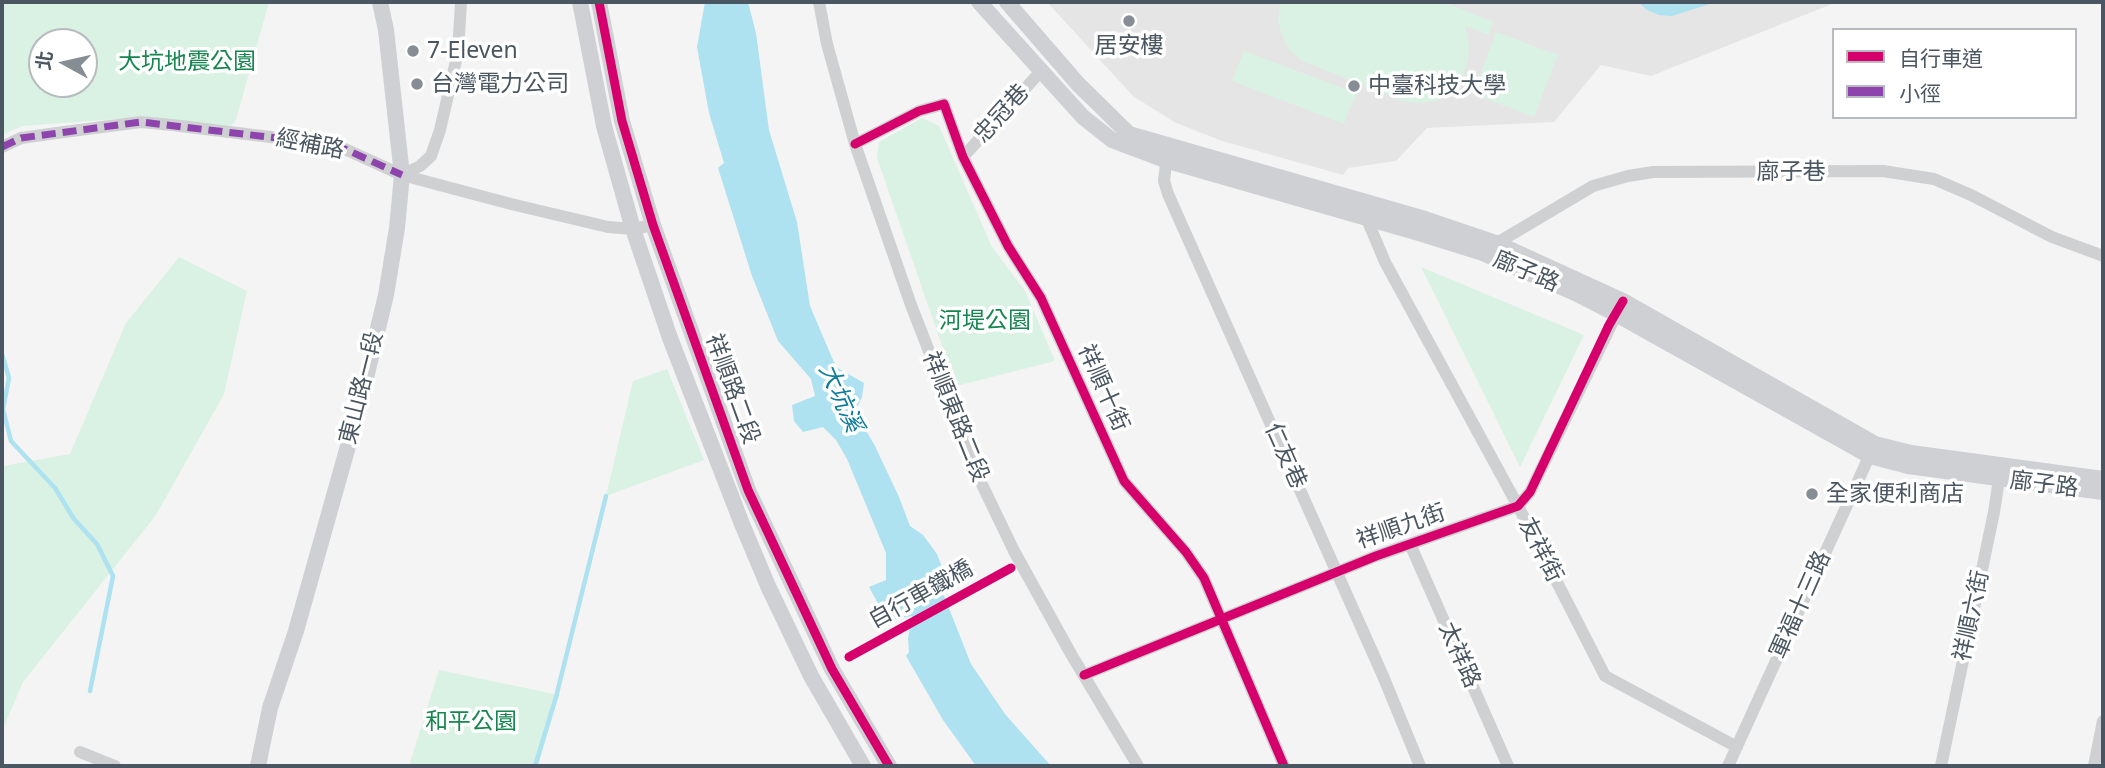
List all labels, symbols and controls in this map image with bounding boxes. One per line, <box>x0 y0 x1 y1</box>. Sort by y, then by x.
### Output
marker: 居安樓 <box>1121 13 1137 29</box>
north arrow <box>28 28 98 98</box>
legend <box>1832 28 2077 119</box>
place label: 居安樓 <box>1095 32 1163 60</box>
place label: 7-Eleven <box>427 37 518 65</box>
marker: 7-Eleven <box>405 43 421 59</box>
text: 自行車道 <box>1899 44 1983 72</box>
park label: 大坑地震公園 <box>118 48 256 76</box>
text: 北 <box>30 49 58 72</box>
place label: 台灣電力公司 <box>431 70 569 98</box>
place label: 中臺科技大學 <box>1368 72 1506 100</box>
marker: 台灣電力公司 <box>409 76 425 92</box>
marker: 中臺科技大學 <box>1346 78 1362 94</box>
street label: 忠冠巷 <box>969 79 1035 149</box>
text: 小徑 <box>1899 79 1941 107</box>
street label: 經補路 <box>274 125 346 165</box>
street label: 廍子巷 <box>1757 158 1825 186</box>
street label: 廍子路 <box>1489 246 1563 298</box>
park label: 河堤公園 <box>939 307 1031 335</box>
street label: 東山路一段 <box>335 329 389 447</box>
street label: 祥順路二段 <box>699 330 765 448</box>
street label: 祥順十街 <box>1072 340 1134 436</box>
street label: 祥順東路二段 <box>916 348 994 486</box>
water label: 大坑溪 <box>812 359 868 437</box>
street label: 仁友巷 <box>1258 419 1312 493</box>
street label: 廍子路 <box>2008 467 2080 503</box>
place label: 全家便利商店 <box>1826 480 1964 508</box>
marker: 全家便利商店 <box>1804 486 1820 502</box>
street label: 祥順九街 <box>1353 499 1449 555</box>
street label: 友祥街 <box>1512 513 1568 587</box>
street label: 軍福十三路 <box>1765 547 1837 663</box>
street label: 自行車鐵橋 <box>864 555 978 635</box>
street label: 祥順六街 <box>1949 568 1995 664</box>
street label: 太祥路 <box>1432 618 1486 692</box>
park label: 和平公園 <box>425 708 517 736</box>

